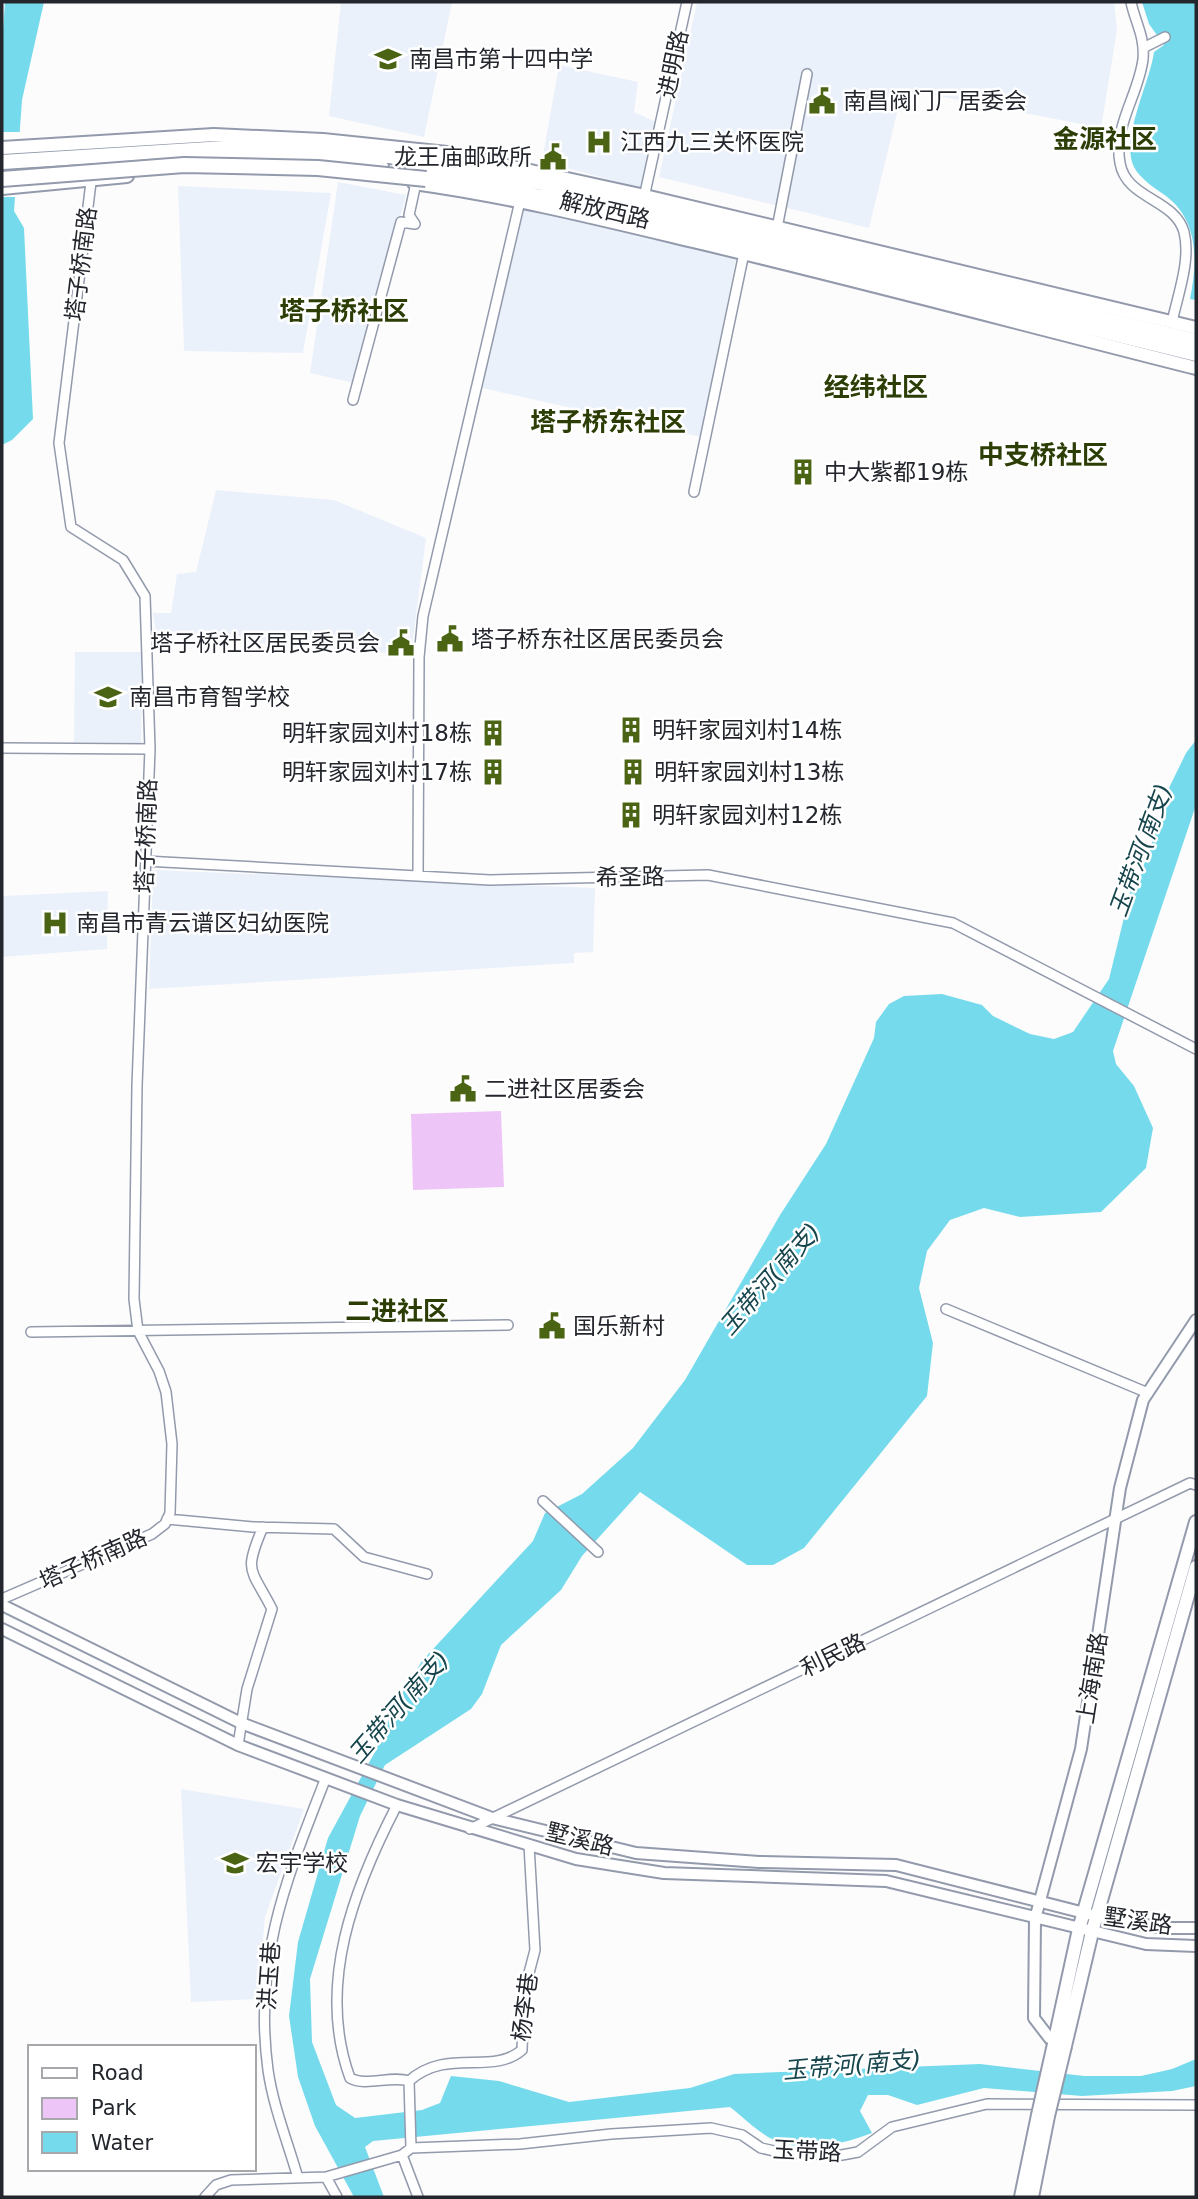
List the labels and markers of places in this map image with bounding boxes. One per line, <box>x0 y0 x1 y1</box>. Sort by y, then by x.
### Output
school or university icon: 南昌市第十四中学 <box>373 44 403 74</box>
place label: 南昌市第十四中学 <box>409 46 593 72</box>
public building icon: 南昌阀门厂居委会 <box>807 86 837 116</box>
place label: 南昌阀门厂居委会 <box>843 88 1027 114</box>
hospital icon: 江西九三关怀医院 <box>584 127 614 157</box>
place label: 江西九三关怀医院 <box>620 129 804 155</box>
public building icon: 龙王庙邮政所 <box>538 142 568 172</box>
place label: 龙王庙邮政所 <box>394 144 532 170</box>
building icon: 中大紫都19栋 <box>788 457 818 487</box>
place label: 中大紫都19栋 <box>824 459 968 485</box>
public building icon: 塔子桥东社区居民委员会 <box>435 624 465 654</box>
place label: 塔子桥东社区居民委员会 <box>471 626 724 652</box>
public building icon: 塔子桥社区居民委员会 <box>386 628 416 658</box>
place label: 塔子桥社区居民委员会 <box>150 630 380 656</box>
school or university icon: 南昌市育智学校 <box>93 682 123 712</box>
place label: 南昌市育智学校 <box>129 684 290 710</box>
building icon: 明轩家园刘村14栋 <box>616 715 646 745</box>
place label: 明轩家园刘村14栋 <box>652 717 842 743</box>
building icon: 明轩家园刘村18栋 <box>478 718 508 748</box>
place label: 明轩家园刘村18栋 <box>282 720 472 746</box>
building icon: 明轩家园刘村17栋 <box>478 757 508 787</box>
building icon: 明轩家园刘村13栋 <box>618 757 648 787</box>
place label: 明轩家园刘村17栋 <box>282 759 472 785</box>
place label: 明轩家园刘村13栋 <box>654 759 844 785</box>
building icon: 明轩家园刘村12栋 <box>616 800 646 830</box>
place label: 明轩家园刘村12栋 <box>652 802 842 828</box>
hospital icon: 南昌市青云谱区妇幼医院 <box>40 908 70 938</box>
place label: 南昌市青云谱区妇幼医院 <box>76 910 329 936</box>
public building icon: 二进社区居委会 <box>448 1074 478 1104</box>
place label: 二进社区居委会 <box>484 1076 645 1102</box>
public building icon: 国乐新村 <box>537 1311 567 1341</box>
place label: 国乐新村 <box>573 1313 665 1339</box>
school or university icon: 宏宇学校 <box>220 1848 250 1878</box>
place label: 宏宇学校 <box>256 1850 348 1876</box>

